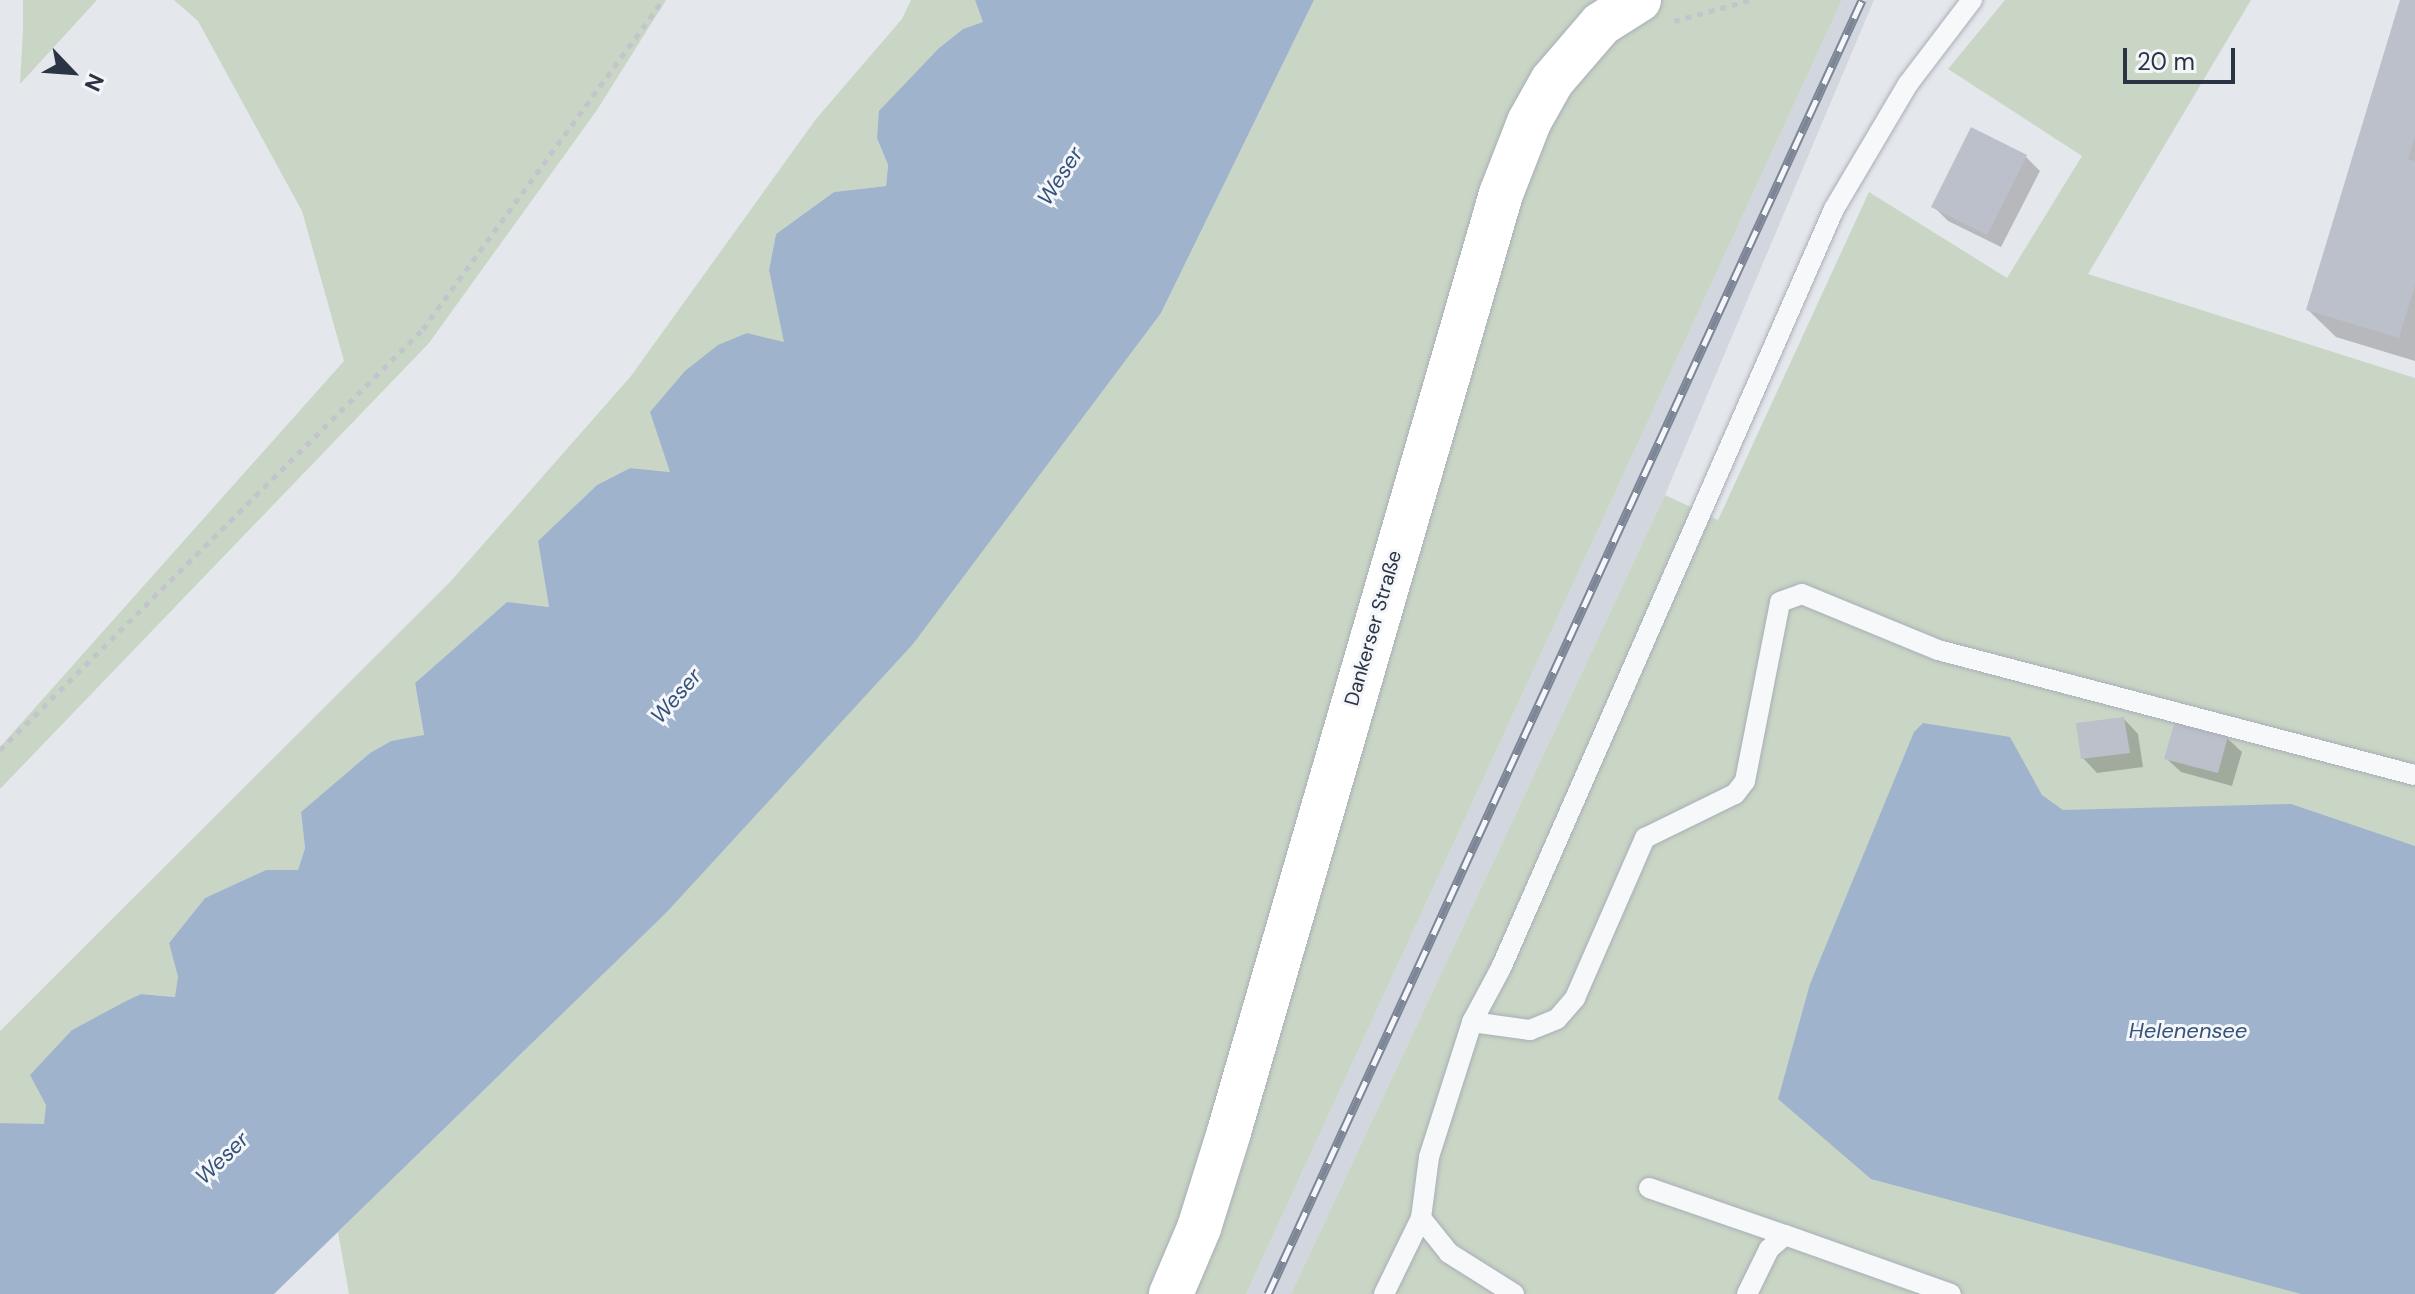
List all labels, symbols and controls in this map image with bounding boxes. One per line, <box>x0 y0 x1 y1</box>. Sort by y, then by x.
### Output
north arrow <box>32 32 112 112</box>
scale bar <box>2127 32 2239 82</box>
text: 20 m <box>2137 46 2195 77</box>
text: N <box>78 69 111 96</box>
water label: Weser <box>1031 142 1089 210</box>
street label: Dankerser Straße <box>1339 548 1407 708</box>
water label: Weser <box>645 663 707 729</box>
water label: Helenensee <box>2129 1018 2247 1044</box>
water label: Weser <box>190 1126 254 1190</box>

